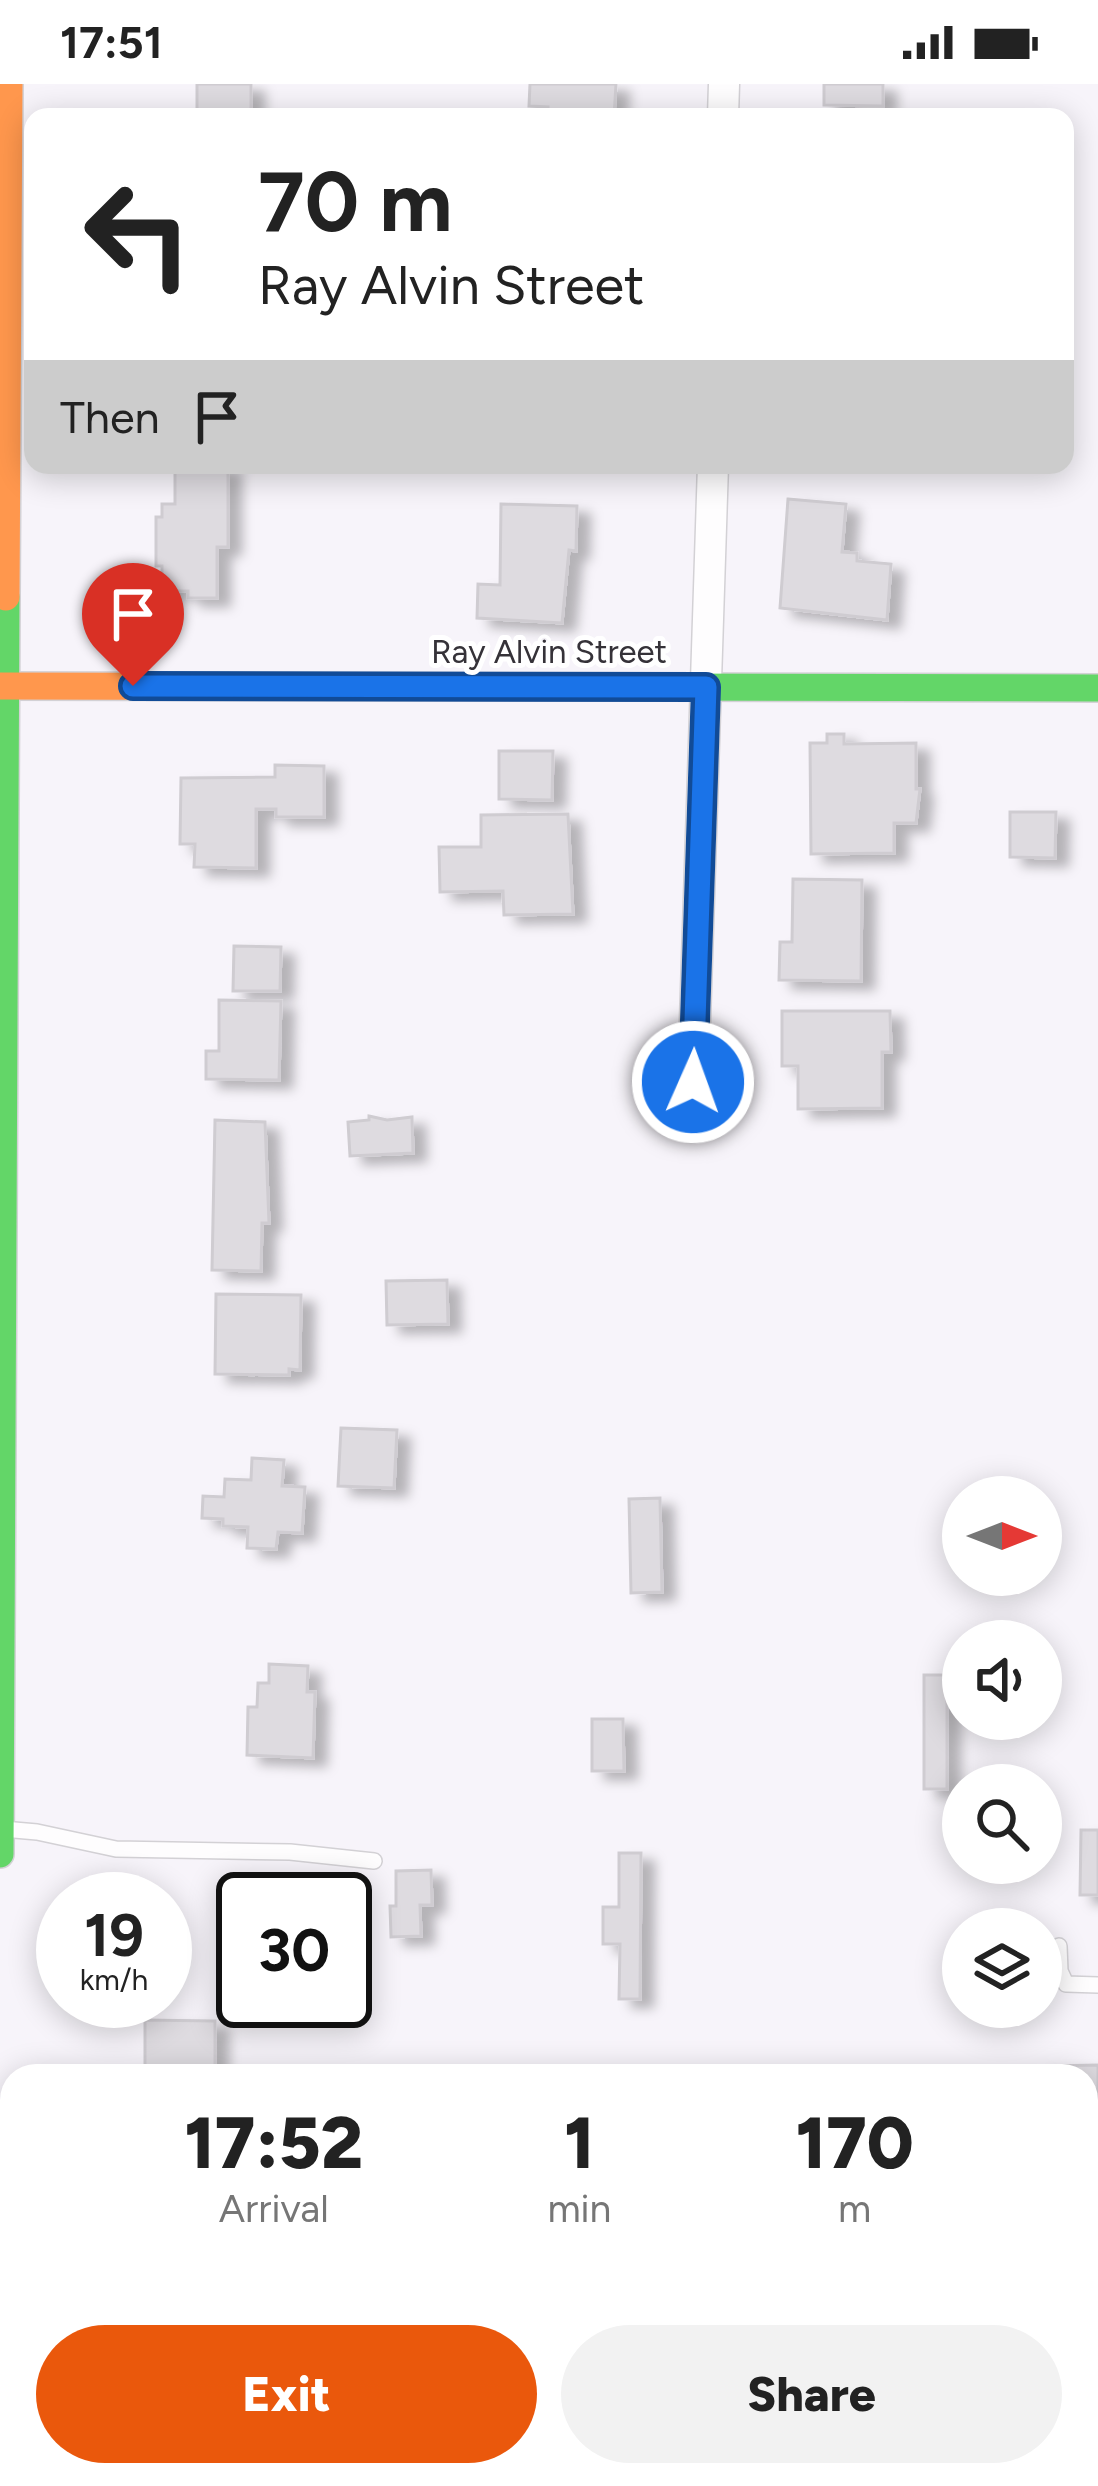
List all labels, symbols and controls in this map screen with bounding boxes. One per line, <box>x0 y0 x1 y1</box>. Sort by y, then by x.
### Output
text: 17:51 <box>60 15 163 69</box>
text: 70 m <box>258 151 452 252</box>
icon: left <box>60 156 216 312</box>
text: Ray Alvin Street <box>258 253 644 318</box>
icon: arrive <box>184 384 250 450</box>
text: Then <box>60 390 160 444</box>
pin <box>82 563 184 686</box>
icon: arrive <box>100 581 166 647</box>
street label: Ray Alvin Street <box>431 632 667 671</box>
position arrow <box>630 1019 756 1145</box>
north arrow <box>942 1476 1062 1596</box>
map controls <box>942 1476 1062 2028</box>
button: sound <box>942 1620 1062 1740</box>
button: search <box>942 1764 1062 1884</box>
speed limit sign: 30 <box>216 1872 372 2028</box>
text: 19 <box>84 1899 144 1971</box>
button: layers <box>942 1908 1062 2028</box>
text: km/h <box>80 1961 148 1998</box>
text: 17:52 <box>184 2100 363 2186</box>
text: 1 <box>564 2100 595 2186</box>
text: 170 <box>796 2100 914 2186</box>
text: Arrival <box>219 2185 329 2232</box>
text: min <box>547 2185 611 2232</box>
text: m <box>838 2185 871 2232</box>
button: Exit <box>36 2325 537 2463</box>
button: Share <box>561 2325 1062 2463</box>

